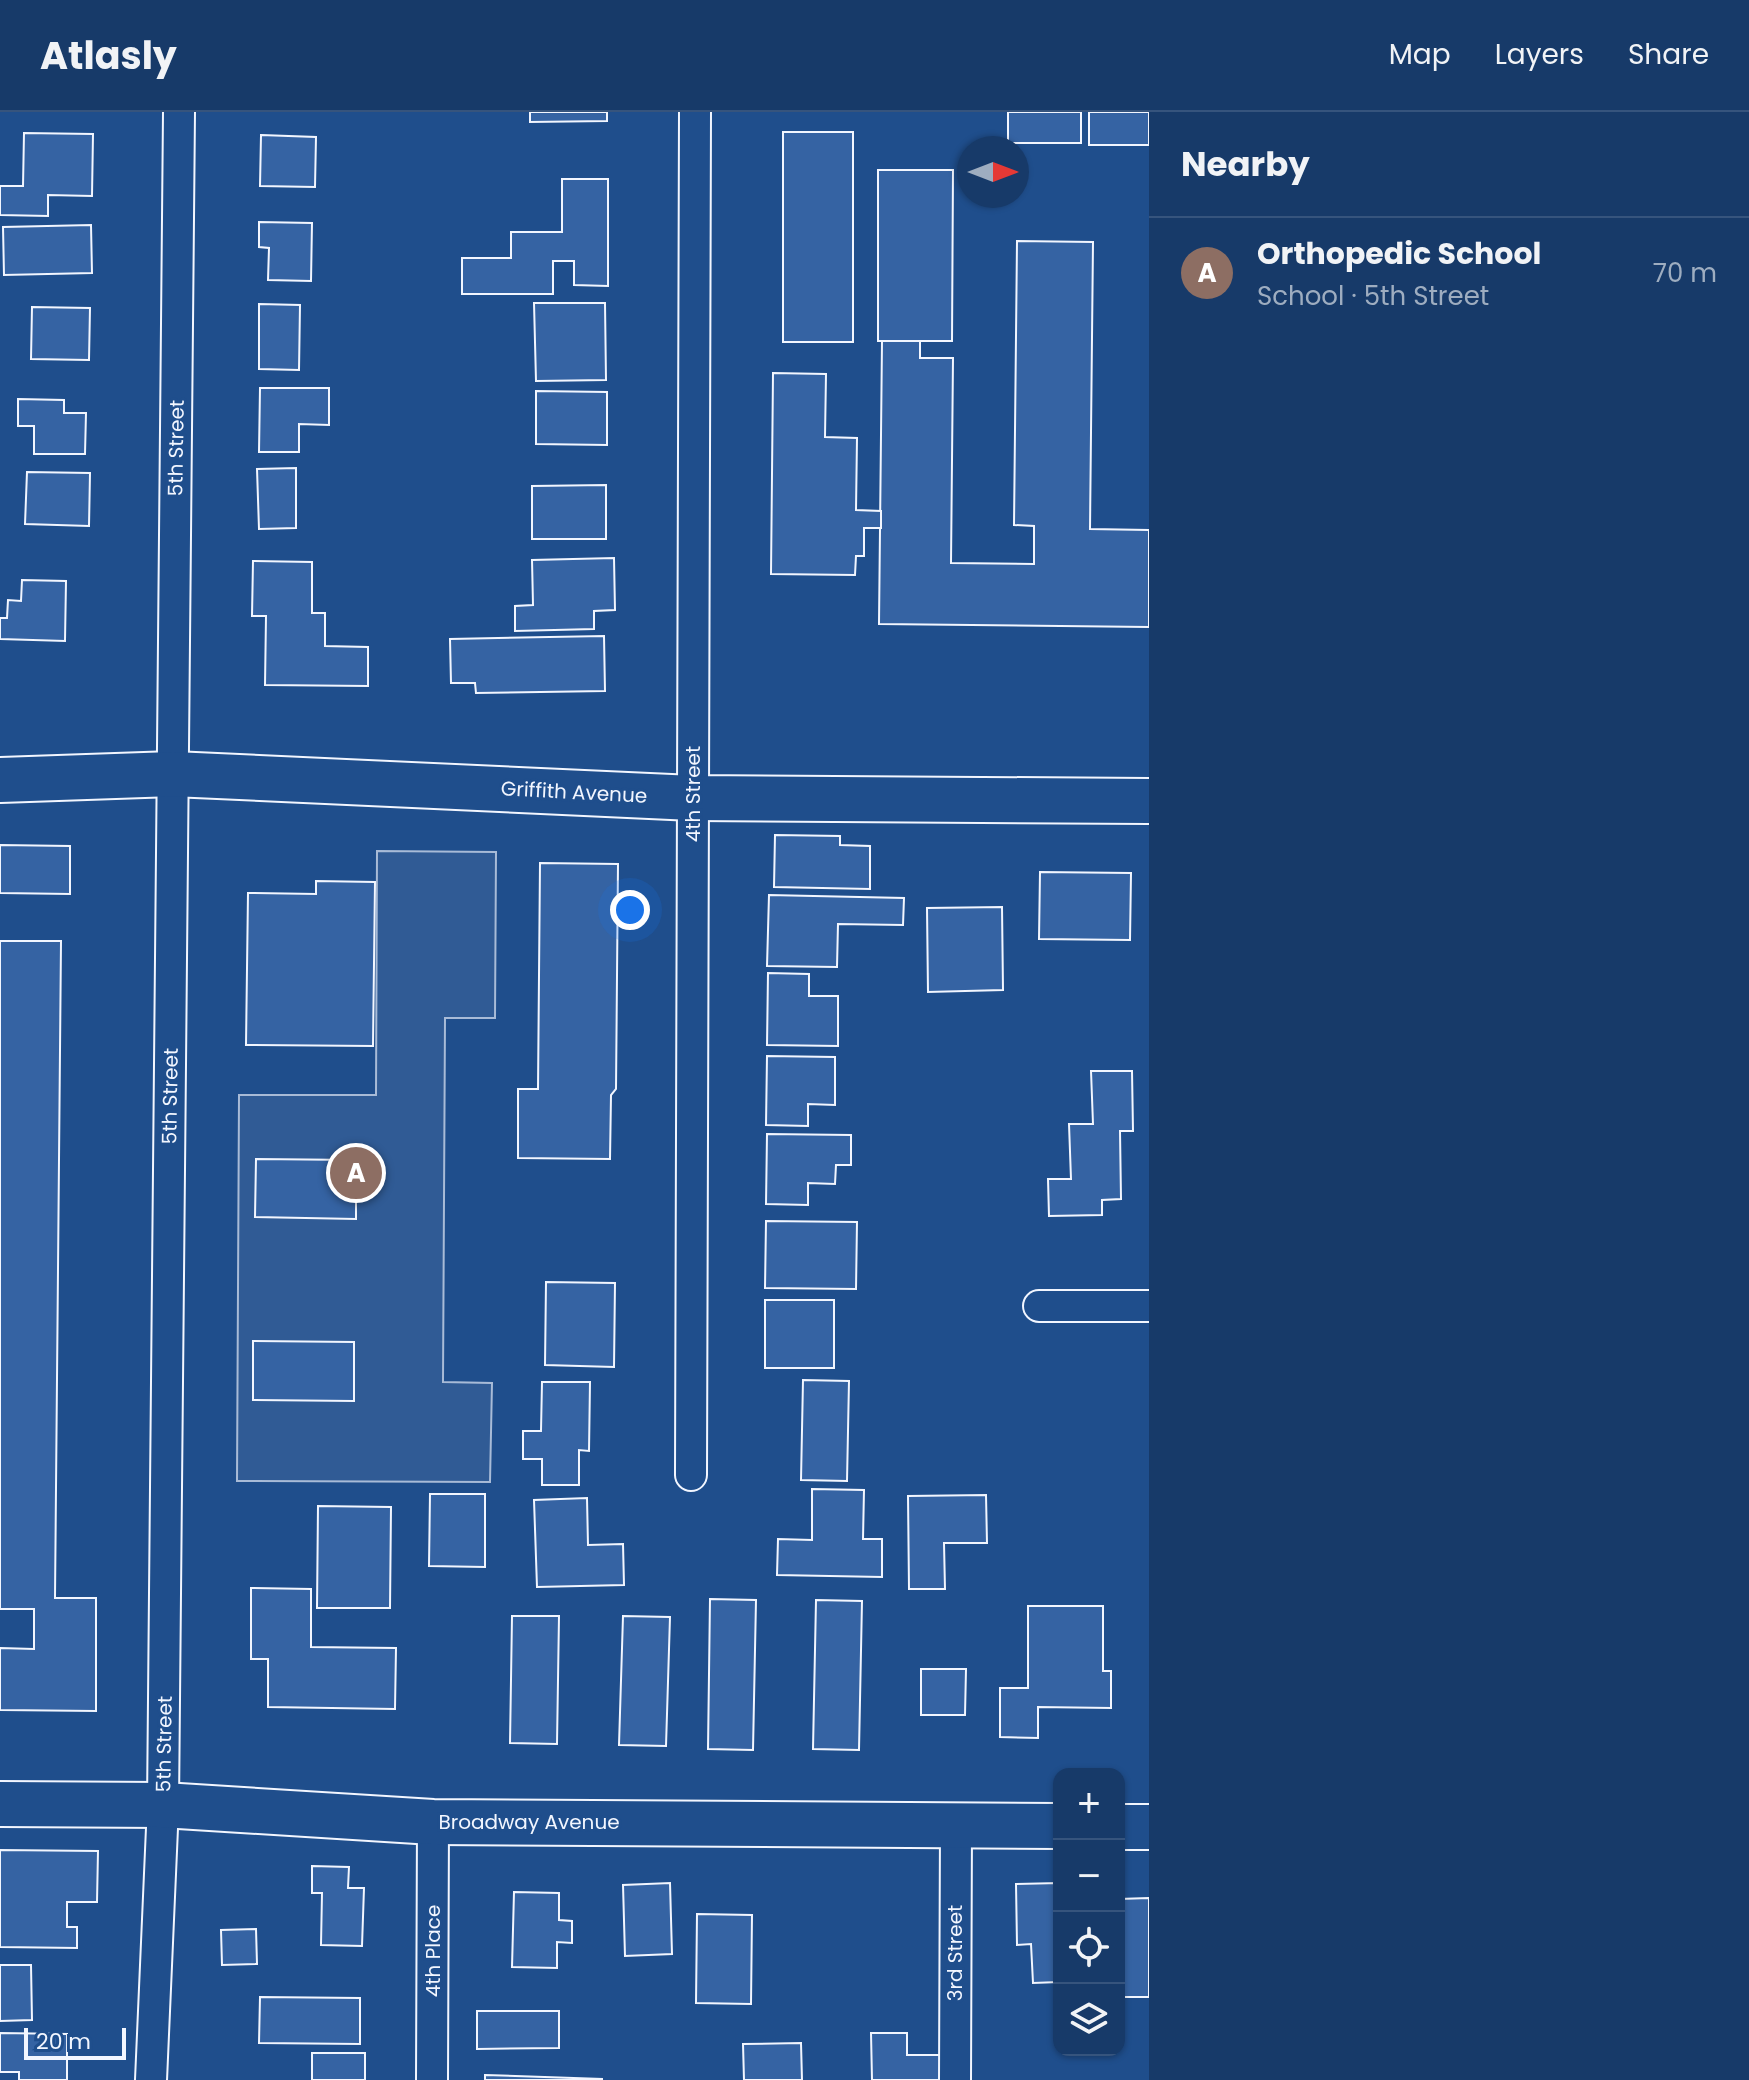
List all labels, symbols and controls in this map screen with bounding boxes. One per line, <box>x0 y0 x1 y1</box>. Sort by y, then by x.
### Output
text: Atlasly <box>40 29 177 82</box>
text: Map <box>1389 35 1451 74</box>
text: Layers <box>1495 35 1584 74</box>
text: Share <box>1628 35 1709 74</box>
north arrow <box>957 136 1029 208</box>
text: Nearby <box>1181 140 1310 188</box>
text: Orthopedic School <box>1257 232 1541 275</box>
text: A <box>1197 255 1217 291</box>
text: 70 m <box>1653 255 1717 291</box>
text: School · 5th Street <box>1257 278 1489 314</box>
street label: 5th Street <box>161 399 191 497</box>
street label: 4th Street <box>679 746 707 842</box>
street label: Griffith Avenue <box>500 774 648 810</box>
your location <box>610 890 650 930</box>
street label: 5th Street <box>155 1047 185 1145</box>
pin: A <box>330 1143 382 1203</box>
street label: 5th Street <box>149 1695 179 1793</box>
map controls <box>1053 1768 1125 2056</box>
button: + <box>1053 1768 1125 1840</box>
street label: Broadway Avenue <box>438 1808 620 1836</box>
button: − <box>1053 1840 1125 1912</box>
street label: 4th Place <box>419 1905 447 1997</box>
street label: 3rd Street <box>941 1905 969 2001</box>
button: locate <box>1053 1912 1125 1984</box>
button: layers <box>1053 1984 1125 2056</box>
scale bar <box>24 2024 126 2060</box>
text: 20 m <box>36 2026 91 2057</box>

